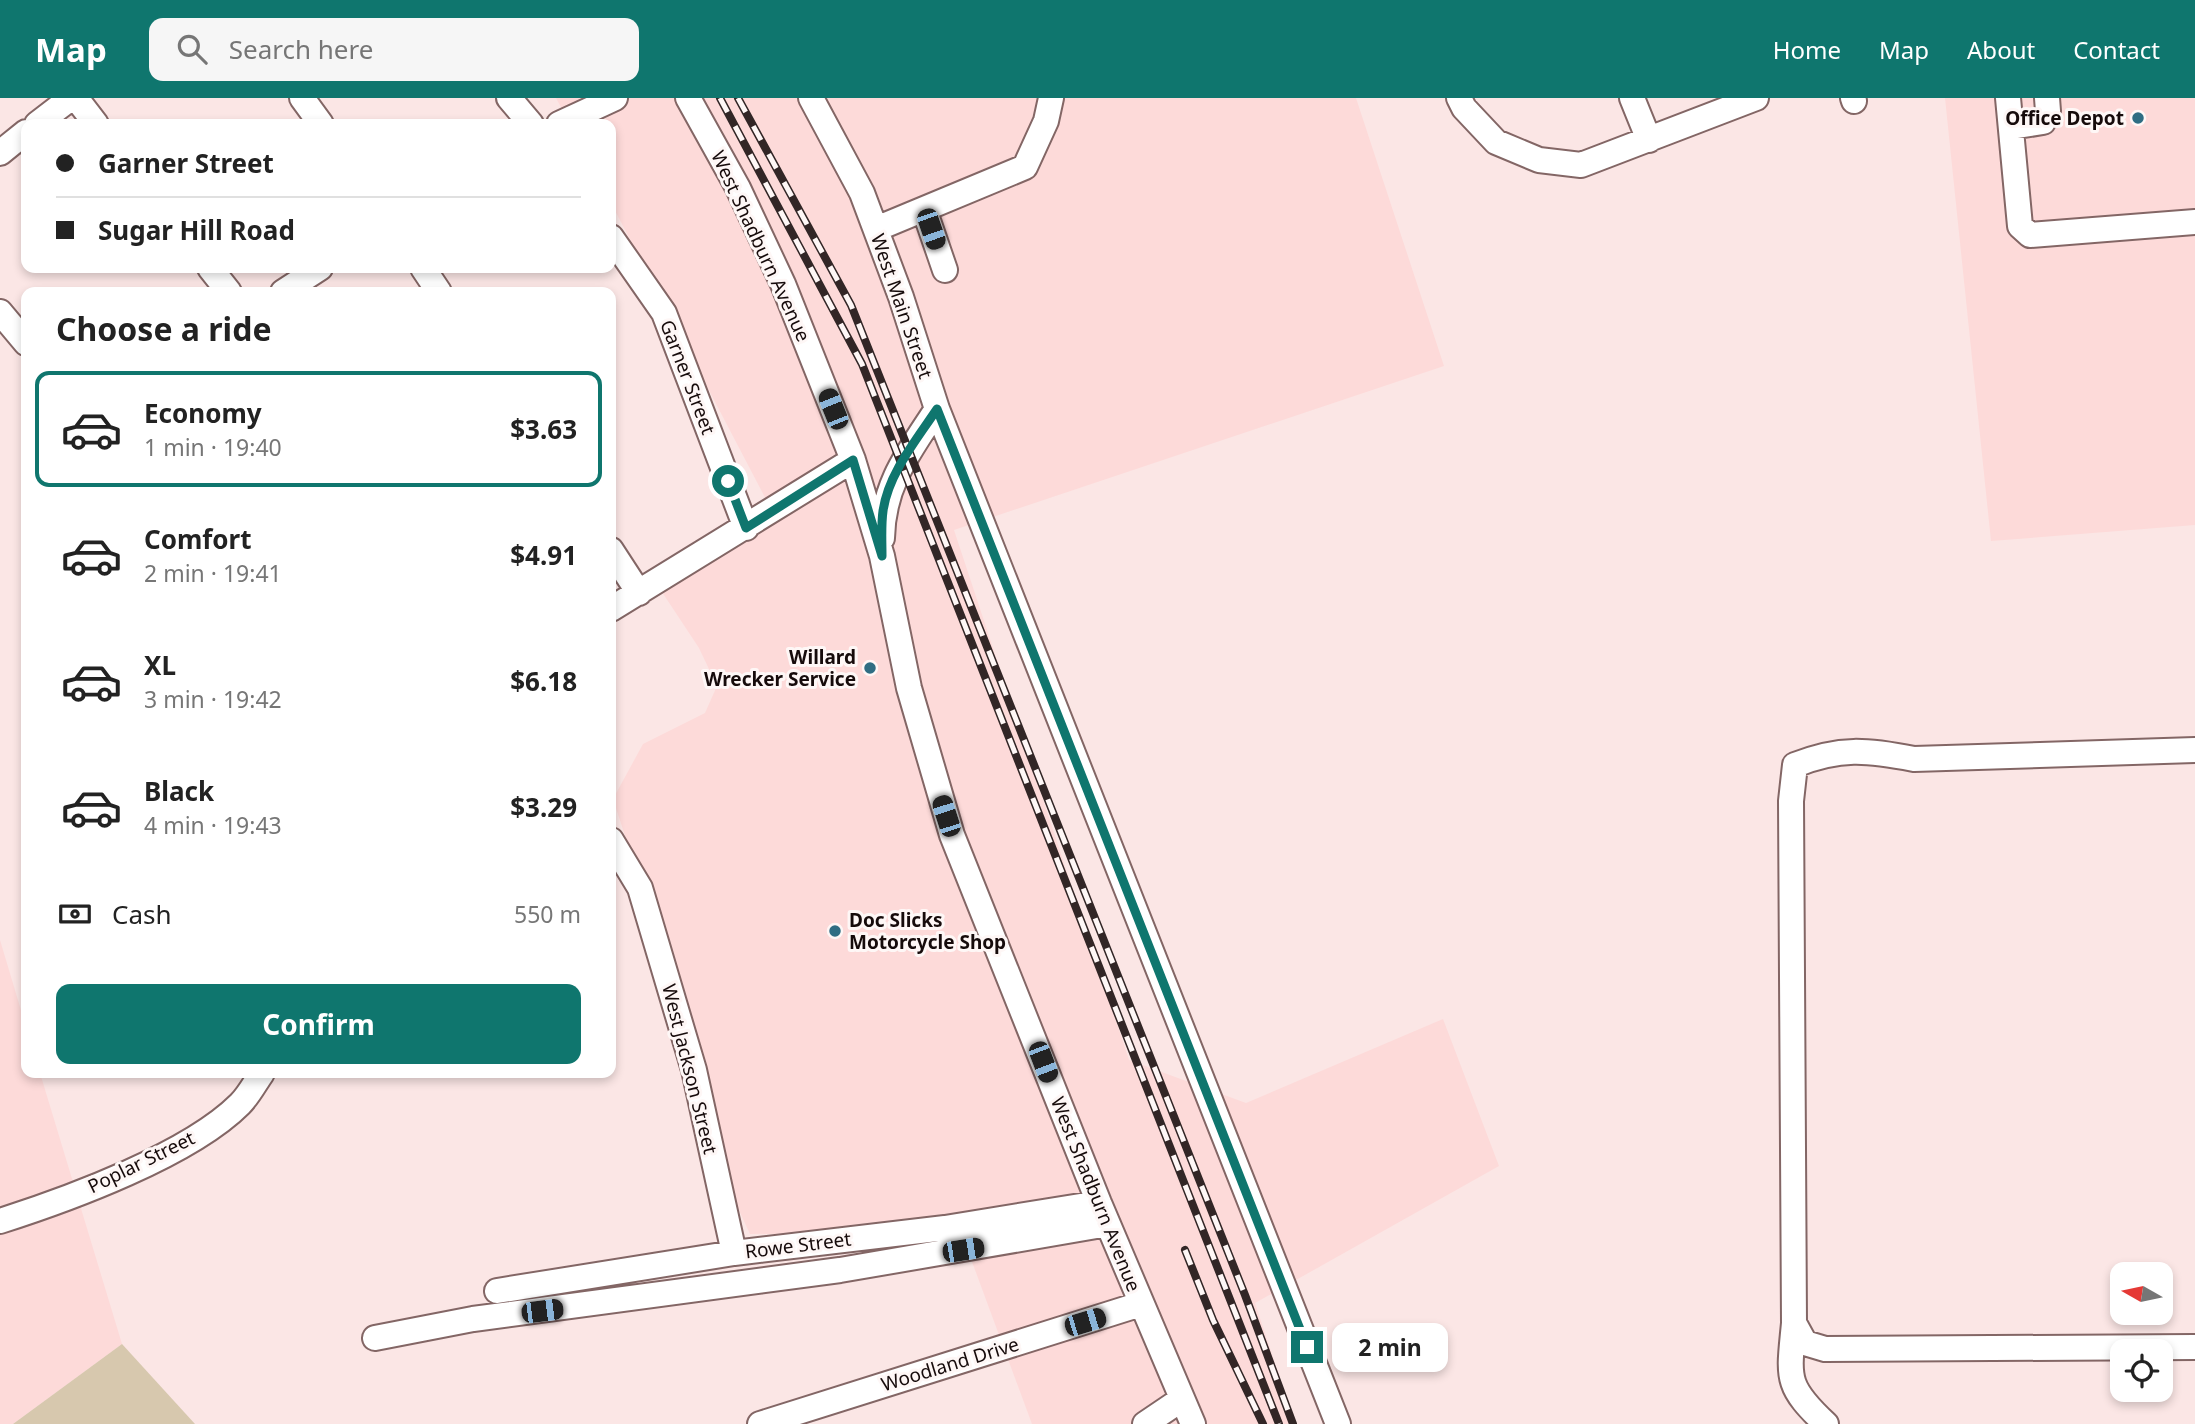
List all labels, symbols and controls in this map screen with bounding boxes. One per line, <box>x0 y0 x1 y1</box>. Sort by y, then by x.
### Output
search box <box>149 18 639 81</box>
text: Map <box>35 27 107 72</box>
icon: search <box>173 30 211 68</box>
text: Search here <box>229 31 373 67</box>
text: Home <box>1773 33 1841 66</box>
text: Map <box>1879 33 1929 66</box>
text: About <box>1967 33 2035 66</box>
text: Contact <box>2073 33 2160 66</box>
place label: Office Depot <box>2005 105 2124 131</box>
marker: Office Depot <box>2130 110 2146 126</box>
text: Garner Street <box>98 145 274 181</box>
street label: West Shadburn Avenue <box>705 146 817 346</box>
car <box>915 206 948 252</box>
text: Sugar Hill Road <box>98 212 295 248</box>
street label: West Main Street <box>865 230 939 382</box>
text: Choose a ride <box>56 307 272 350</box>
street label: Garner Street <box>654 316 722 438</box>
car <box>816 386 851 432</box>
text: Economy <box>144 395 262 431</box>
icon: car <box>60 398 123 461</box>
text: $3.63 <box>510 411 577 447</box>
text: 1 min · 19:40 <box>144 431 282 463</box>
route start <box>712 465 744 497</box>
text: Comfort <box>144 521 252 557</box>
icon: car <box>60 524 123 587</box>
text: $4.91 <box>510 537 577 573</box>
text: 2 min · 19:41 <box>144 557 282 589</box>
place label: Willard Wrecker Service <box>704 644 856 692</box>
text: XL <box>144 647 176 683</box>
icon: car <box>60 650 123 713</box>
marker: Willard Wrecker Service <box>862 660 878 676</box>
text: $6.18 <box>510 663 577 699</box>
text: 3 min · 19:42 <box>144 683 282 715</box>
text: Black <box>144 773 214 809</box>
icon: car <box>60 776 123 839</box>
text: $3.29 <box>510 789 577 825</box>
car <box>930 793 963 839</box>
text: 4 min · 19:43 <box>144 809 282 841</box>
icon: cash <box>56 895 94 933</box>
text: Cash <box>112 896 172 932</box>
text: 550 m <box>514 898 581 930</box>
place label: Doc Slicks Motorcycle Shop <box>849 907 1006 955</box>
marker: Doc Slicks Motorcycle Shop <box>827 923 843 939</box>
street label: West Jackson Street <box>656 981 724 1157</box>
button: Confirm <box>56 984 581 1064</box>
car <box>1026 1039 1061 1085</box>
street label: West Shadburn Avenue <box>1045 1093 1147 1295</box>
street label: Poplar Street <box>83 1125 199 1199</box>
street label: Rowe Street <box>744 1226 853 1264</box>
car <box>941 1236 986 1264</box>
north arrow <box>2110 1262 2174 1325</box>
map controls <box>2110 1262 2173 1402</box>
car <box>520 1298 565 1324</box>
car <box>1062 1306 1109 1338</box>
callout: 2 min <box>1332 1322 1447 1372</box>
street label: Woodland Drive <box>878 1331 1022 1397</box>
route end <box>1291 1331 1323 1363</box>
text: 2 min <box>1358 1331 1422 1363</box>
button: locate <box>2110 1339 2173 1402</box>

